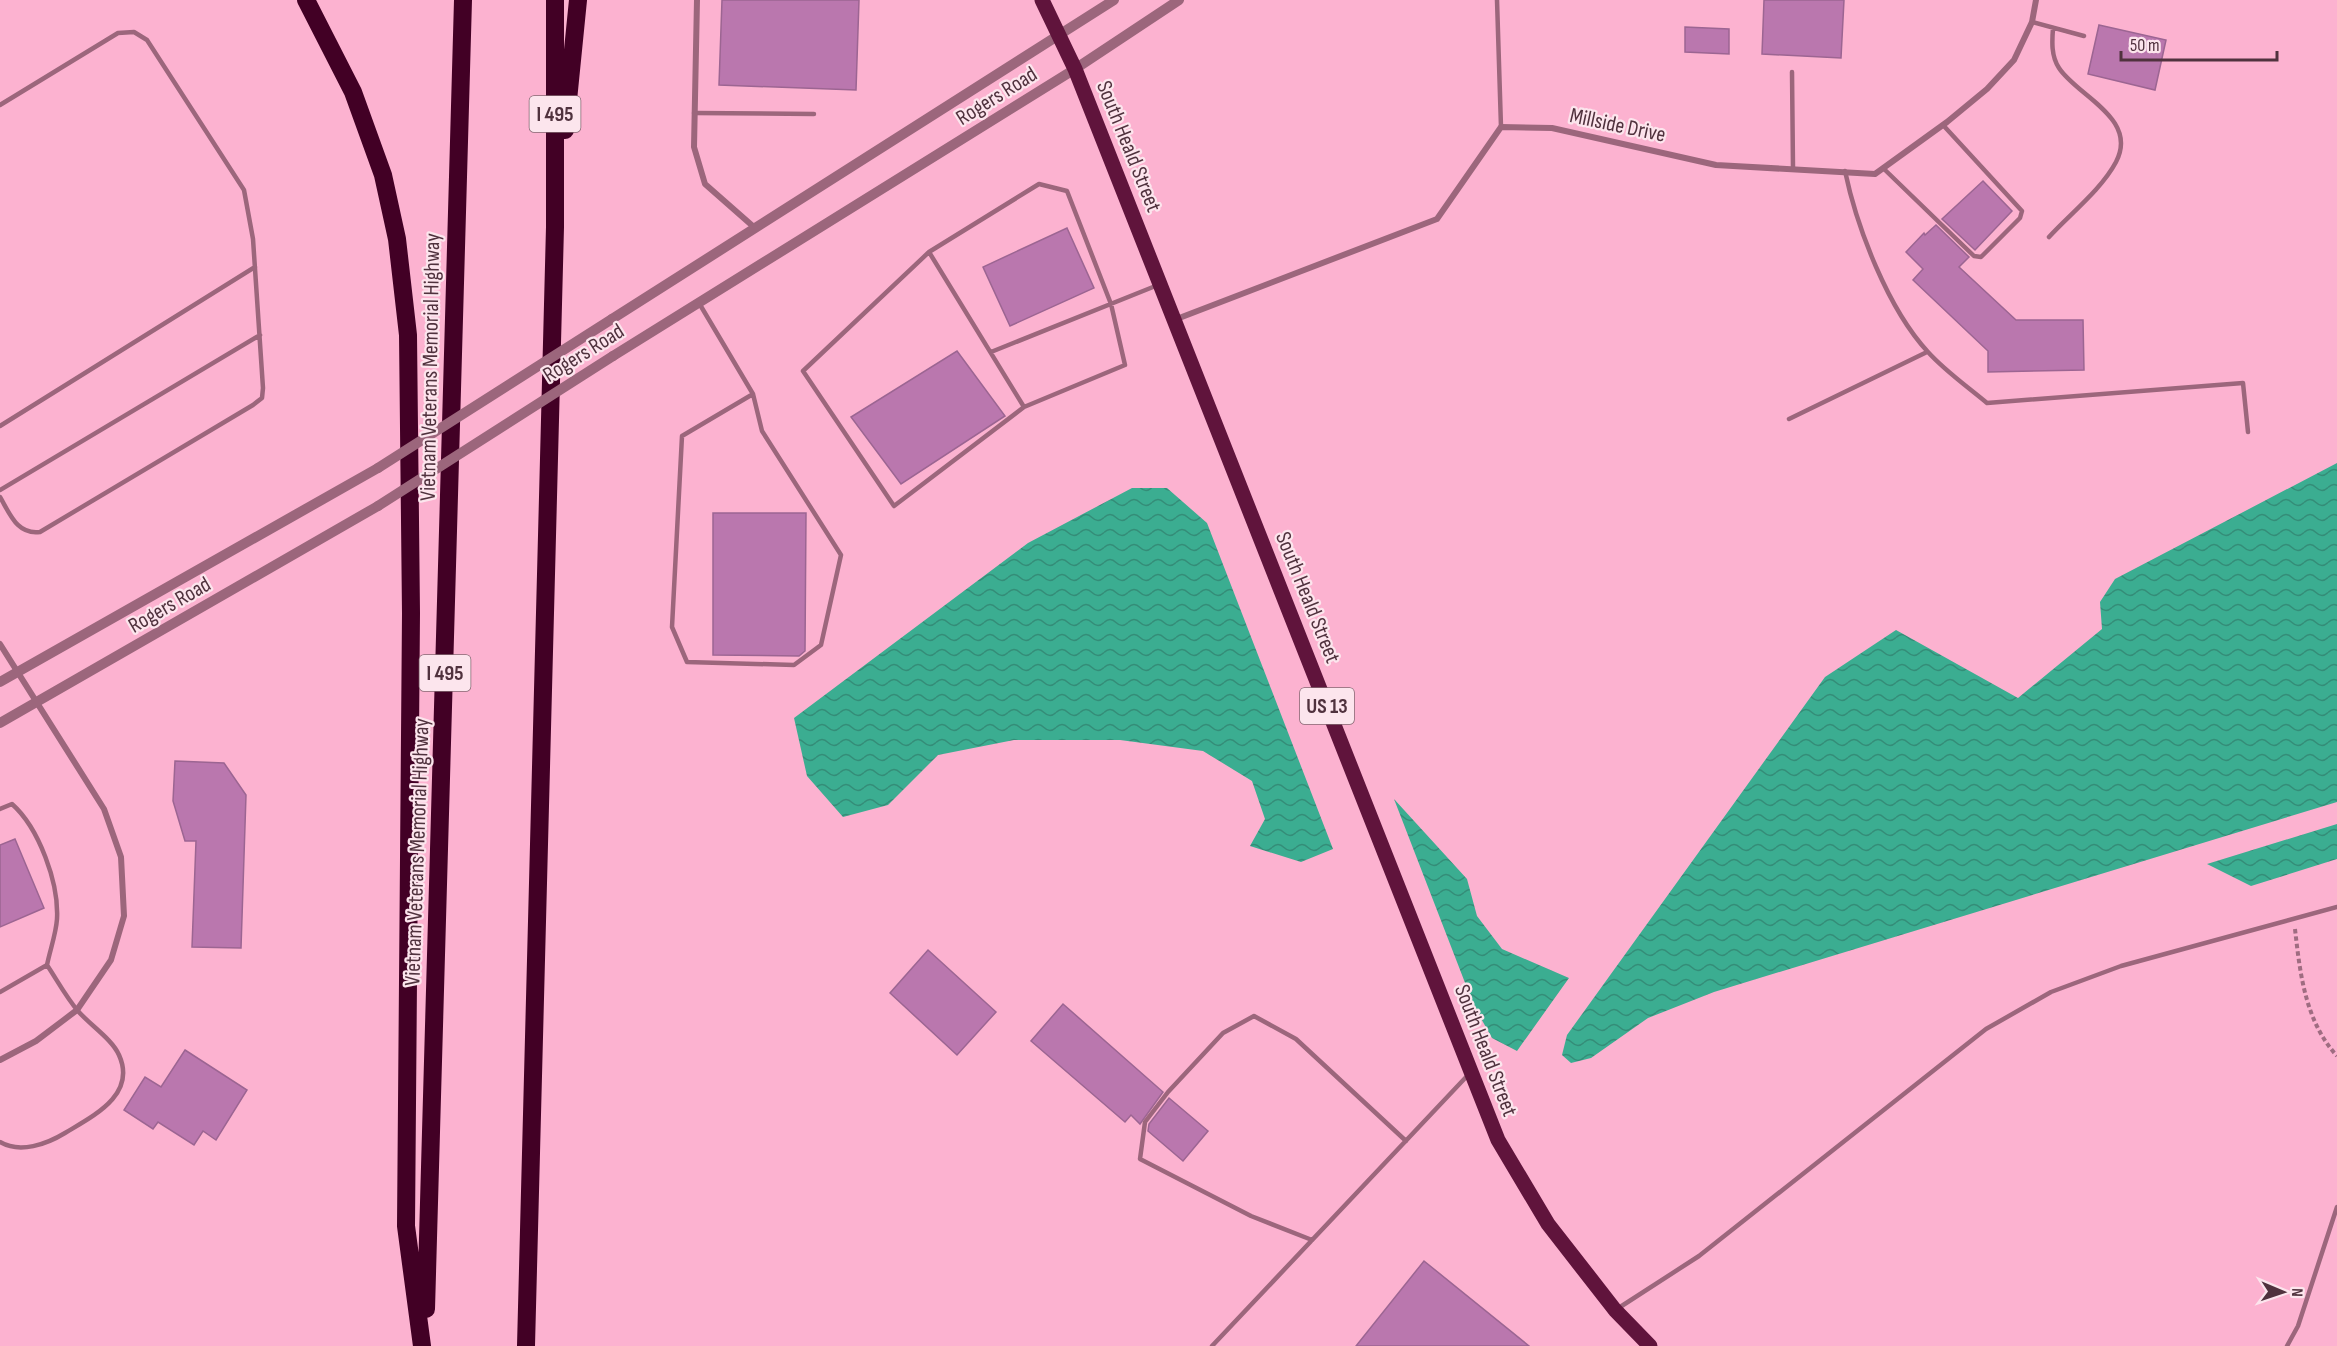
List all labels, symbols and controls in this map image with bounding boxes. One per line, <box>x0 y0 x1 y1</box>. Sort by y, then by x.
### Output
scale bar <box>2121 24 2277 62</box>
text: 50 m <box>2130 35 2160 56</box>
street label: Rogers Road <box>951 61 1042 132</box>
street label: South Heald Street <box>1090 77 1167 216</box>
road number: I 495 <box>530 96 580 132</box>
street label: Millside Drive <box>1567 102 1668 149</box>
street label: Vietnam Veterans Memorial Highway <box>415 233 446 501</box>
street label: Rogers Road <box>538 318 629 389</box>
street label: South Heald Street <box>1269 528 1346 667</box>
street label: Rogers Road <box>124 571 216 640</box>
road number: I 495 <box>420 655 470 691</box>
road number: US 13 <box>1300 688 1354 724</box>
street label: Vietnam Veterans Memorial Highway <box>399 717 436 986</box>
street label: South Heald Street <box>1448 981 1523 1121</box>
north arrow <box>2253 1262 2313 1322</box>
text: N <box>2287 1288 2306 1297</box>

